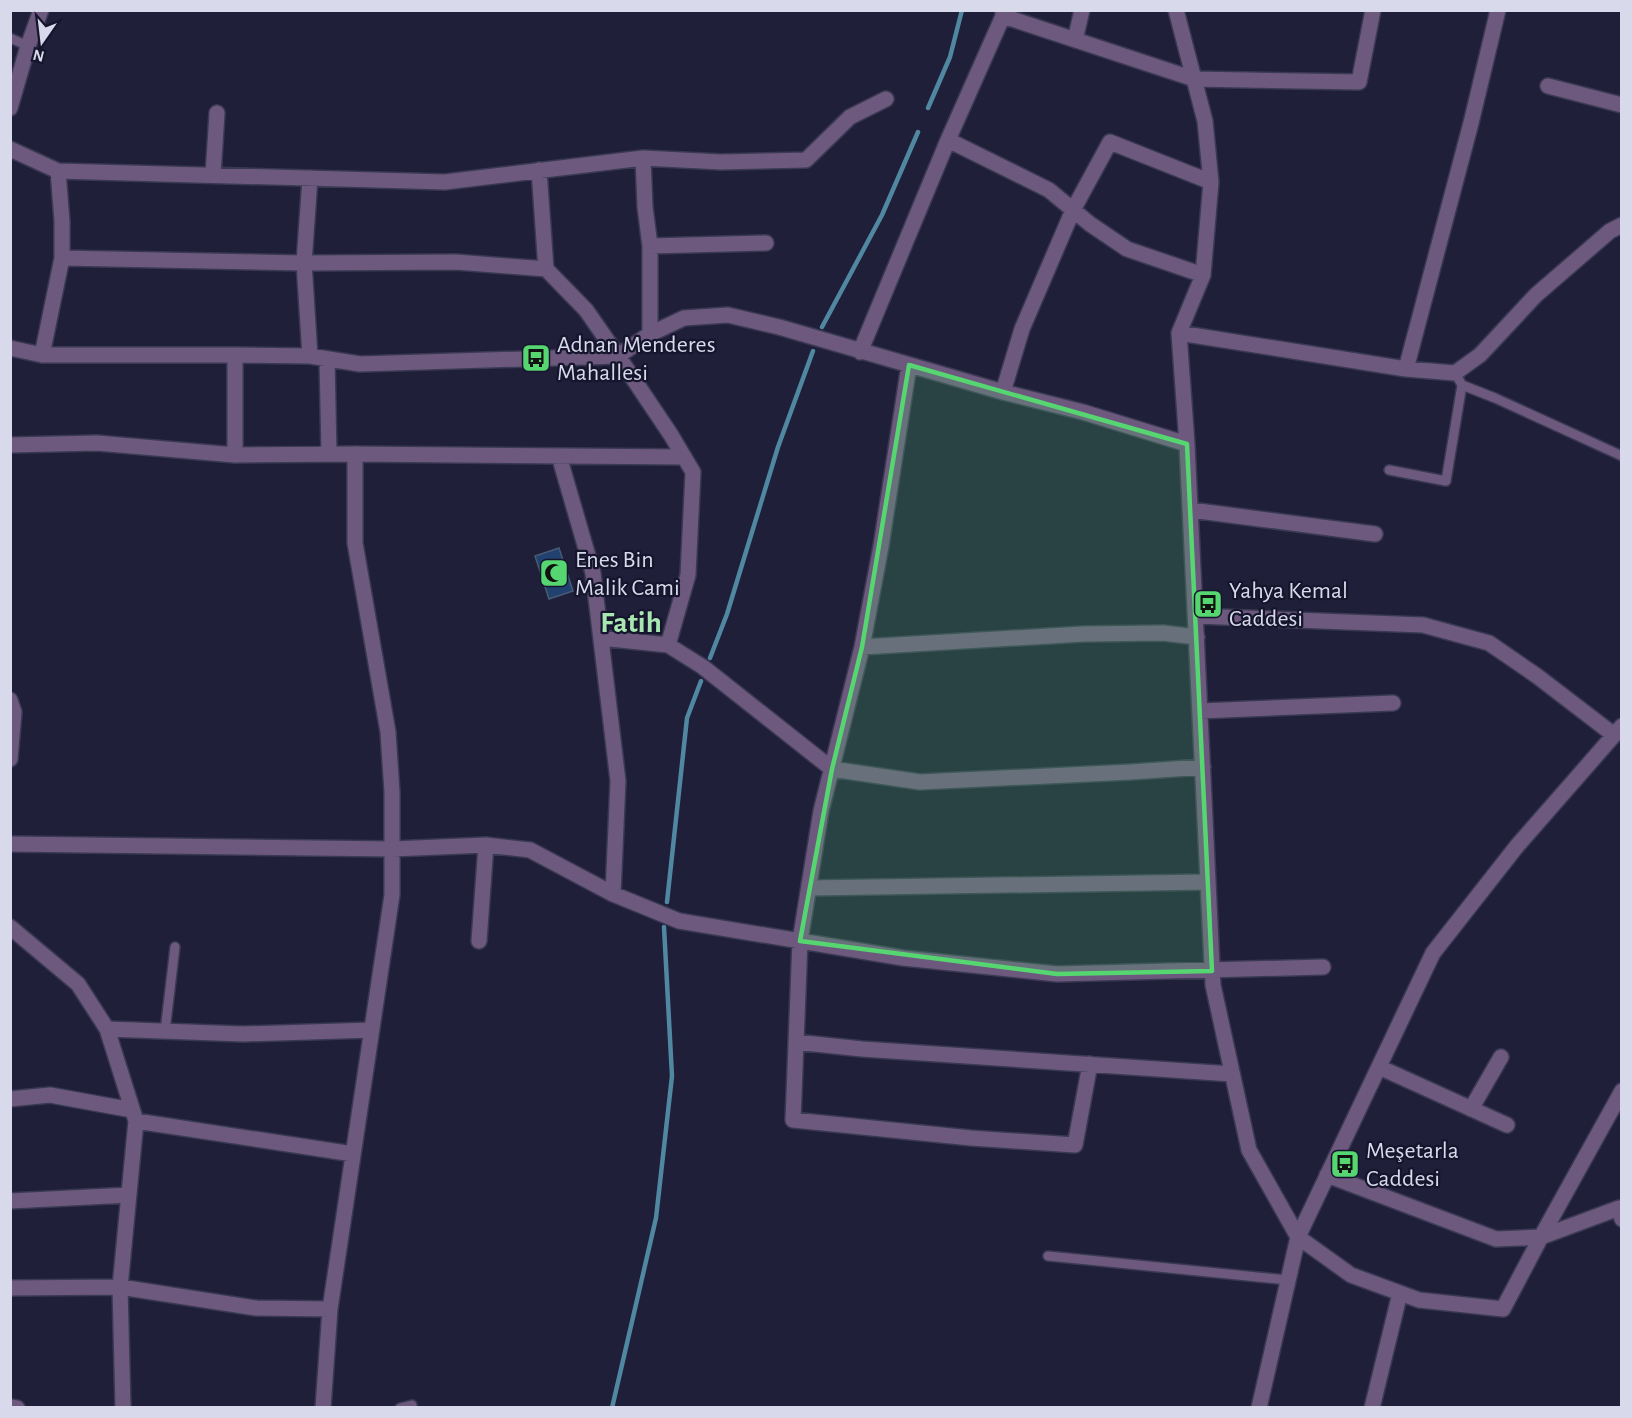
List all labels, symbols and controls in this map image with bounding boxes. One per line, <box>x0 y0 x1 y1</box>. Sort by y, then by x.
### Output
north arrow <box>12 12 72 72</box>
text: N <box>31 46 46 65</box>
place label: Adnan Menderes Mahallesi <box>557 333 716 385</box>
bus stop icon: Adnan Menderes Mahallesi <box>520 342 552 374</box>
place label: Enes Bin Malik Cami <box>575 548 680 600</box>
mosque icon: Enes Bin Malik Cami <box>538 557 570 589</box>
place label: Yahya Kemal Caddesi <box>1229 579 1348 631</box>
bus stop icon: Yahya Kemal Caddesi <box>1192 588 1224 620</box>
district label: Fatih <box>600 608 662 638</box>
place label: Meşetarla Caddesi <box>1366 1139 1459 1191</box>
bus stop icon: Meşetarla Caddesi <box>1329 1148 1361 1180</box>

